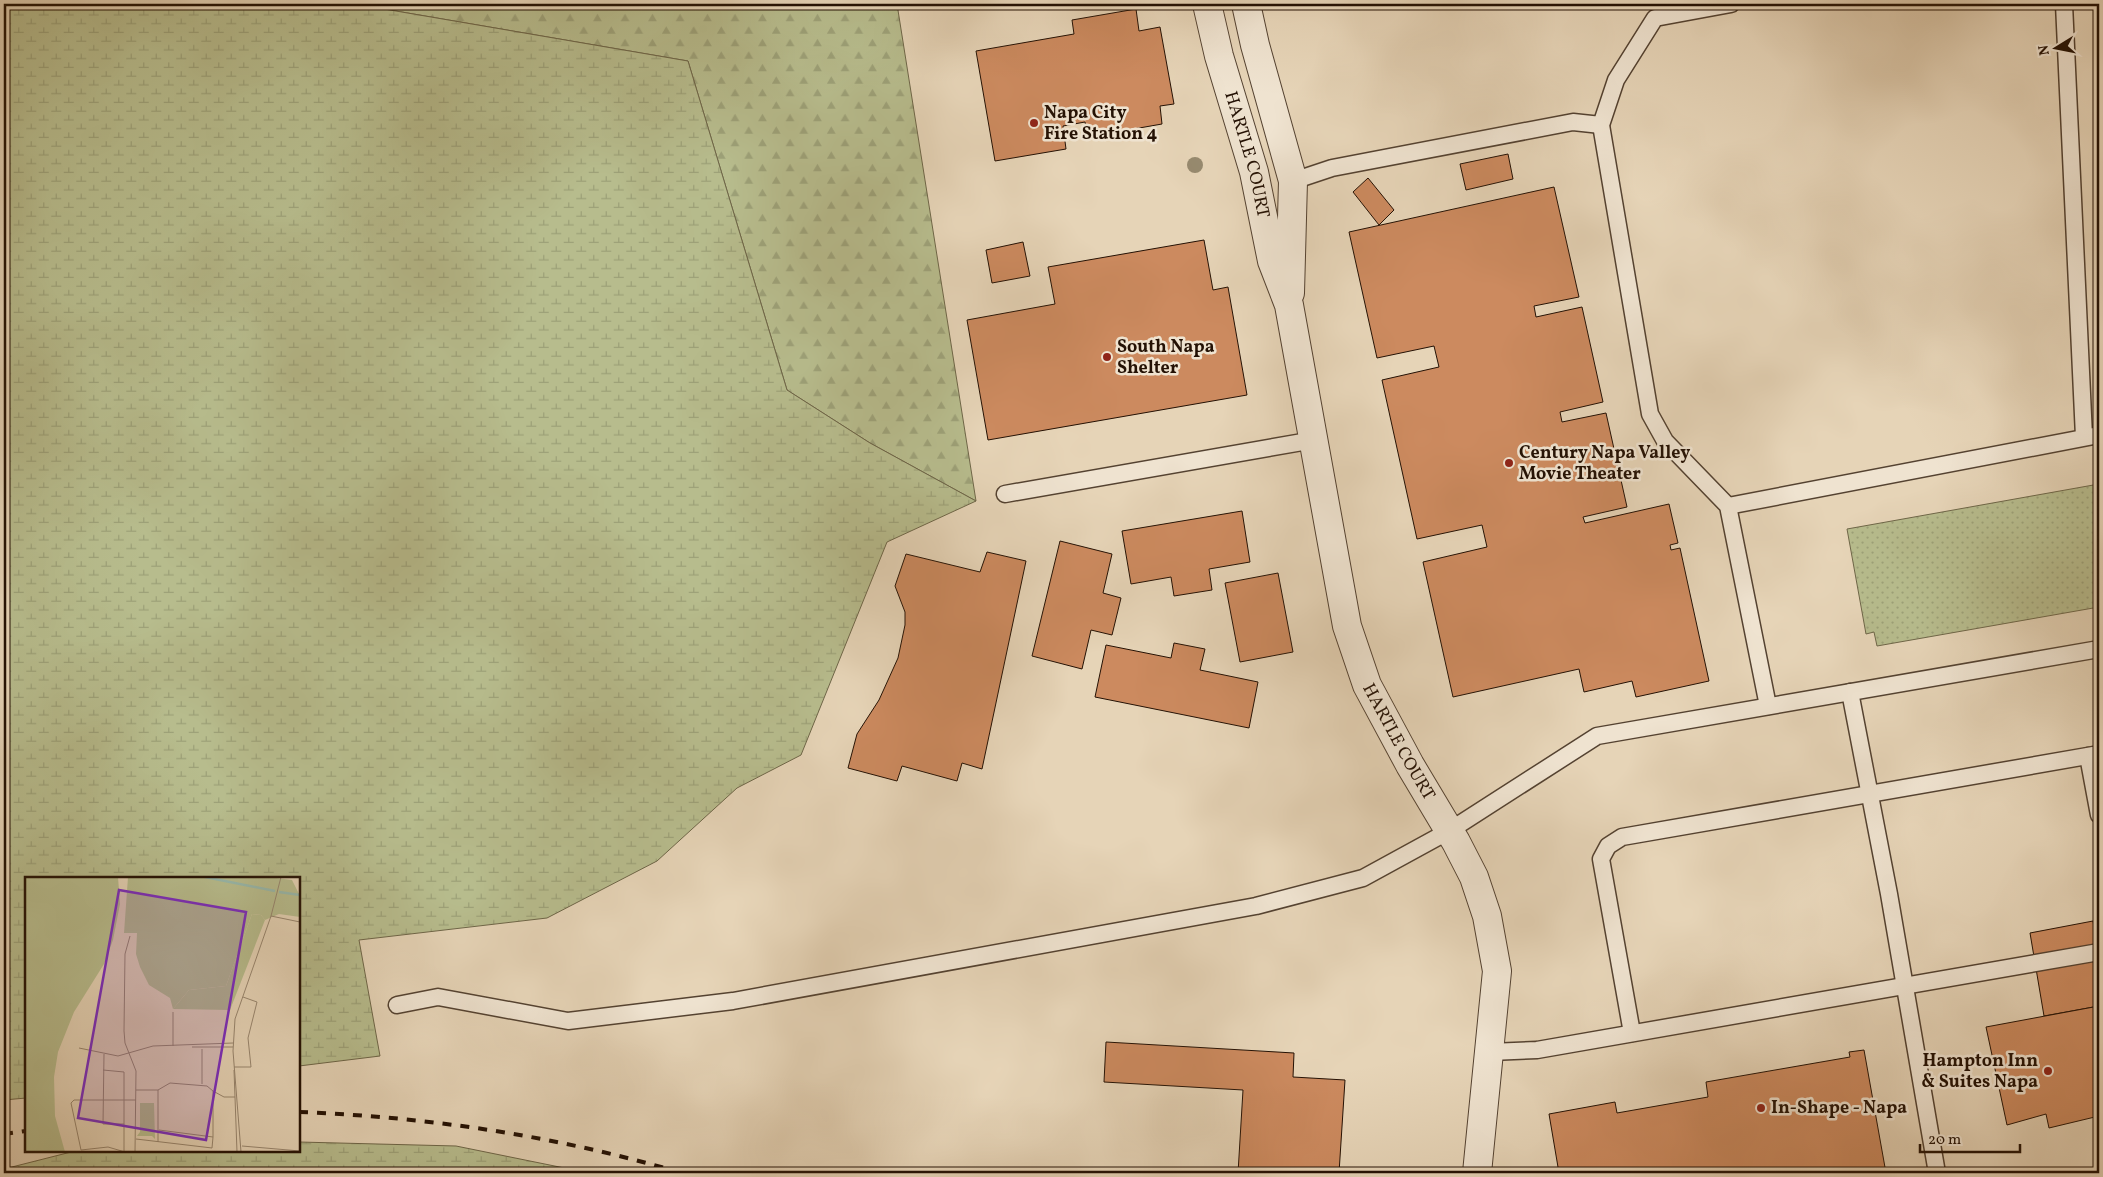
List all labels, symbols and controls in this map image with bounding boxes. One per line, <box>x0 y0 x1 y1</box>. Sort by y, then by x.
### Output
north arrow <box>2030 22 2080 72</box>
text: N <box>2034 43 2055 57</box>
street label: HARTLE COURT <box>1218 88 1276 221</box>
place label: Napa City Fire Station 4 <box>1044 101 1158 147</box>
marker: Napa City Fire Station 4 <box>1028 117 1040 129</box>
place label: South Napa Shelter <box>1117 335 1215 381</box>
marker: South Napa Shelter <box>1101 351 1113 363</box>
place label: Century Napa Valley Movie Theater <box>1519 441 1690 487</box>
marker: Century Napa Valley Movie Theater <box>1503 457 1515 469</box>
street label: HARTLE COURT <box>1356 679 1441 806</box>
inset map <box>25 877 300 1152</box>
place label: Hampton Inn & Suites Napa <box>1921 1049 2038 1095</box>
marker: Hampton Inn & Suites Napa <box>2042 1065 2054 1077</box>
place label: In-Shape - Napa <box>1771 1096 1907 1121</box>
marker: In-Shape - Napa <box>1755 1102 1767 1114</box>
scale bar <box>1920 1122 2020 1154</box>
text: 20 m <box>1928 1130 1961 1151</box>

